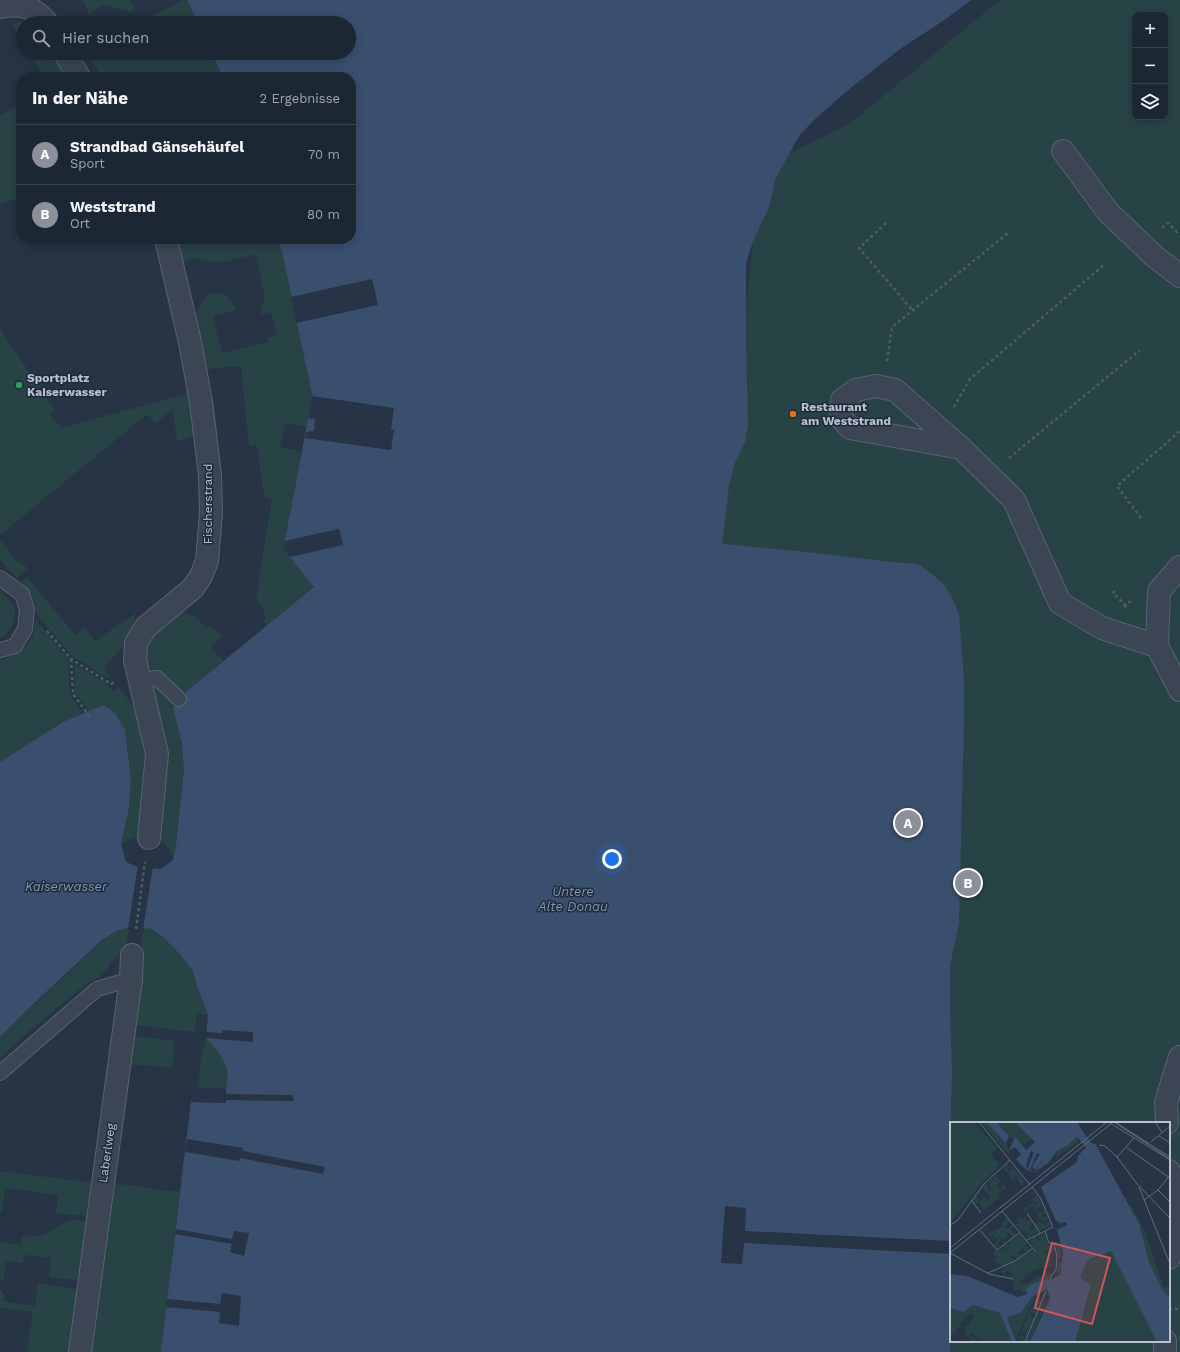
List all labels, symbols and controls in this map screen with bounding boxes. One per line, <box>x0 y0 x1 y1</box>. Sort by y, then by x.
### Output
map controls <box>1132 12 1168 120</box>
button: + <box>1132 12 1168 48</box>
search box <box>16 16 356 60</box>
icon: search <box>30 27 52 49</box>
text: Hier suchen <box>62 29 149 47</box>
button: − <box>1132 48 1168 84</box>
button: layers <box>1132 84 1168 120</box>
text: In der Nähe <box>32 88 128 108</box>
text: 2 Ergebnisse <box>259 91 340 106</box>
text: Strandbad Gänsehäufel <box>70 138 244 156</box>
text: A <box>41 147 49 162</box>
text: 70 m <box>308 147 340 162</box>
text: Sport <box>70 156 105 171</box>
text: Weststrand <box>70 198 156 216</box>
text: B <box>41 207 49 222</box>
text: 80 m <box>307 207 340 222</box>
text: Ort <box>70 216 90 231</box>
place label: Sportplatz Kaiserwasser <box>27 371 108 399</box>
marker: Sportplatz Kaiserwasser <box>14 380 24 390</box>
place label: Restaurant am Weststrand <box>801 400 891 428</box>
marker: Restaurant am Weststrand <box>788 409 798 419</box>
street label: Fischerstrand <box>201 464 215 544</box>
pin: A <box>895 808 921 838</box>
your location <box>602 849 622 869</box>
pin: B <box>955 868 981 898</box>
water label: Kaiserwasser <box>25 879 108 894</box>
water label: Untere Alte Donau <box>537 884 608 914</box>
street label: Laberlweg <box>96 1122 118 1184</box>
inset map <box>950 1122 1170 1342</box>

